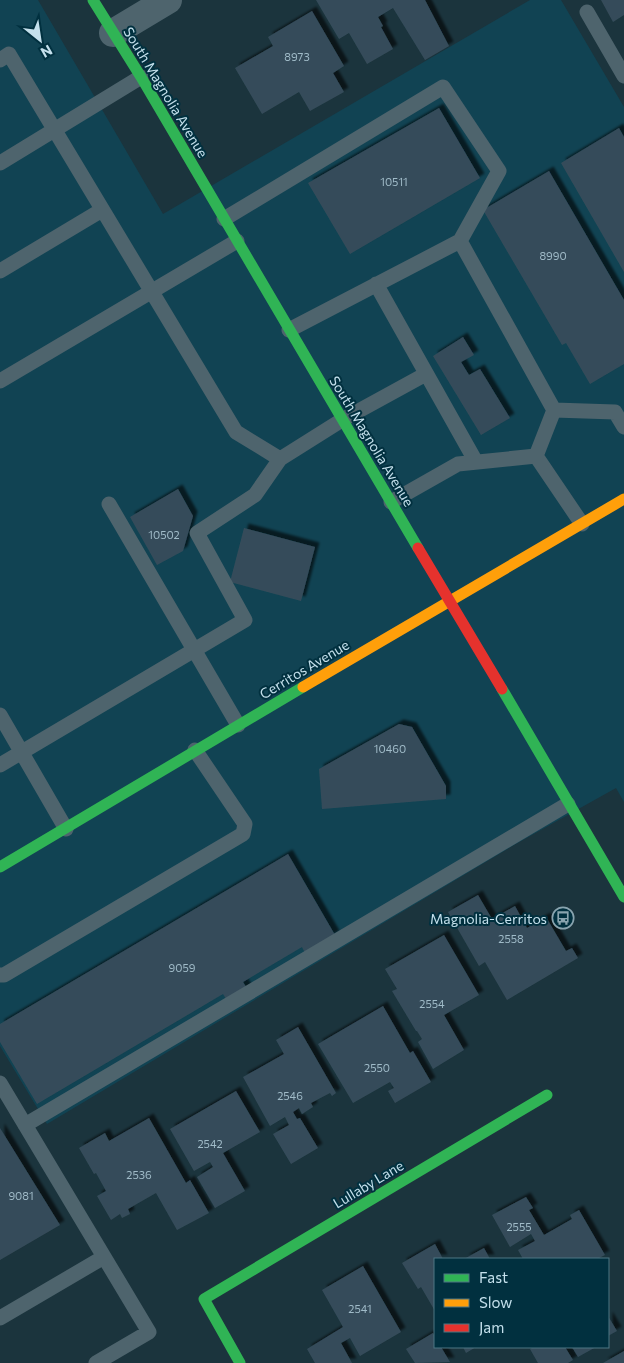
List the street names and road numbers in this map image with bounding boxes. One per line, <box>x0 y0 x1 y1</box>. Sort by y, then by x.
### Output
street label: South Magnolia Avenue <box>120 24 212 160</box>
street label: South Magnolia Avenue <box>326 373 418 509</box>
street label: Cerritos Avenue <box>256 636 352 702</box>
street label: Lullaby Lane <box>330 1156 406 1212</box>

